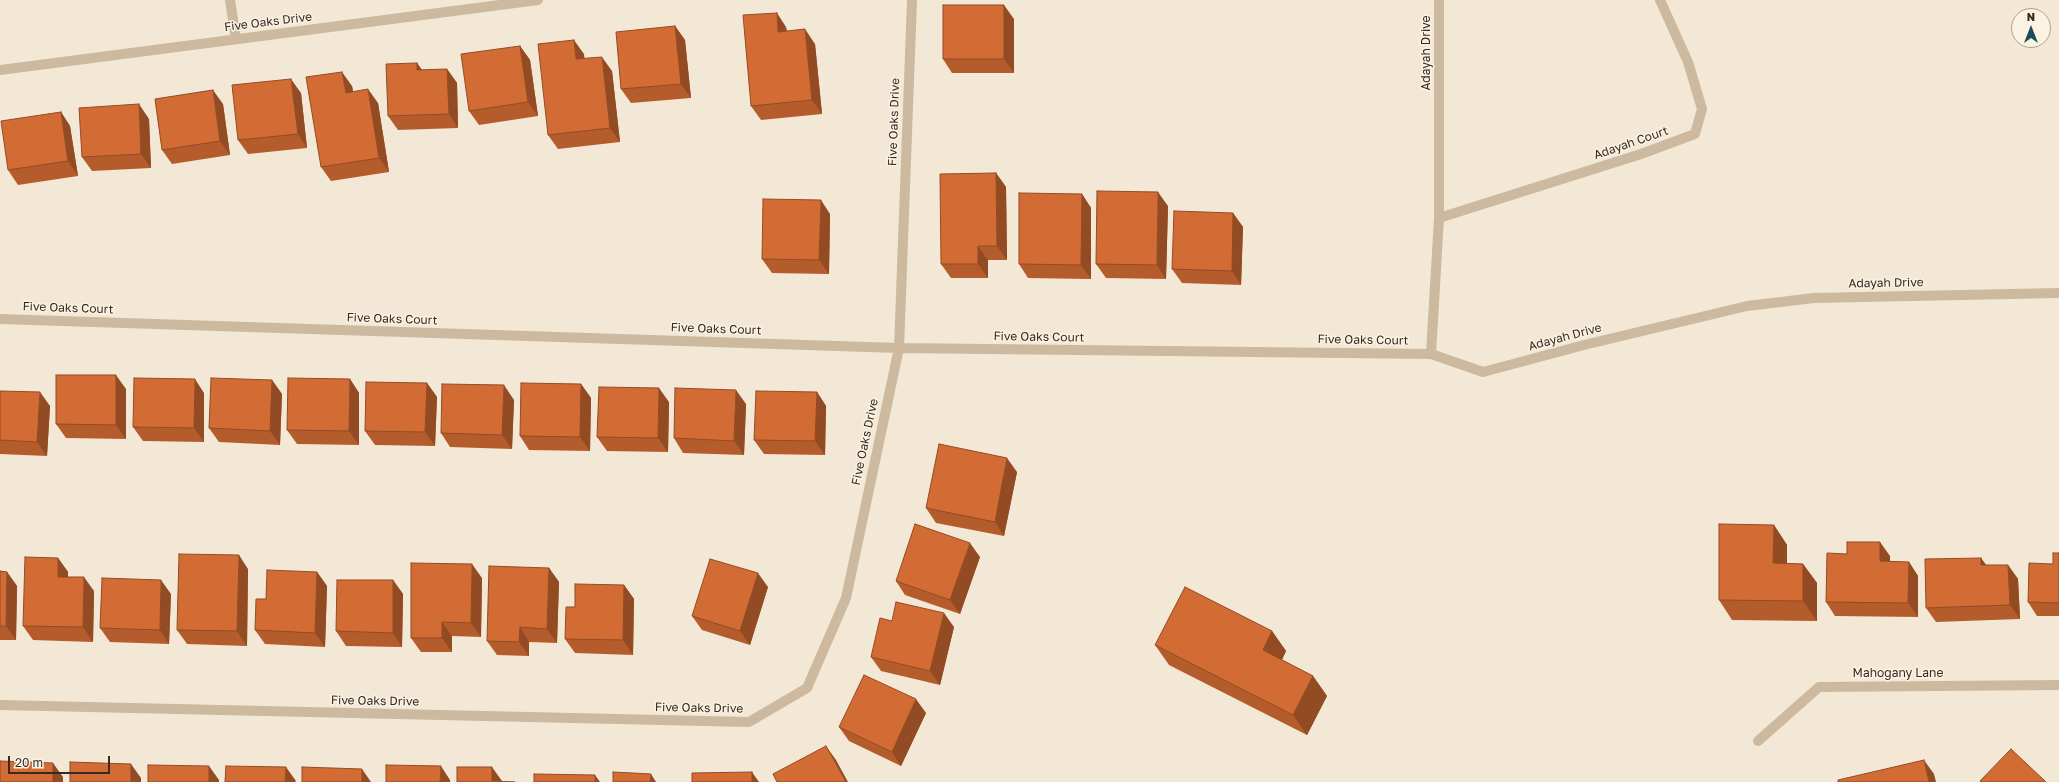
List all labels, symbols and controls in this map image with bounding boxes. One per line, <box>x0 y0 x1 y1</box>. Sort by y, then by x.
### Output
north arrow <box>2011 8 2051 48</box>
street label: Five Oaks Drive <box>223 9 313 35</box>
text: N <box>2027 10 2035 23</box>
street label: Adayah Drive <box>1419 15 1433 91</box>
street label: Five Oaks Drive <box>885 78 903 166</box>
street label: Adayah Court <box>1592 124 1670 162</box>
street label: Adayah Drive <box>1848 275 1924 291</box>
street label: Five Oaks Court <box>22 299 114 317</box>
street label: Five Oaks Court <box>346 310 438 328</box>
street label: Five Oaks Court <box>670 320 762 338</box>
street label: Adayah Drive <box>1527 320 1603 354</box>
street label: Five Oaks Court <box>993 329 1085 345</box>
street label: Five Oaks Court <box>1317 332 1409 348</box>
street label: Five Oaks Drive <box>849 397 881 487</box>
street label: Mahogany Lane <box>1853 666 1943 680</box>
street label: Five Oaks Drive <box>331 693 419 709</box>
street label: Five Oaks Drive <box>655 700 743 716</box>
scale bar <box>10 748 112 774</box>
text: 20 m <box>15 755 43 770</box>

